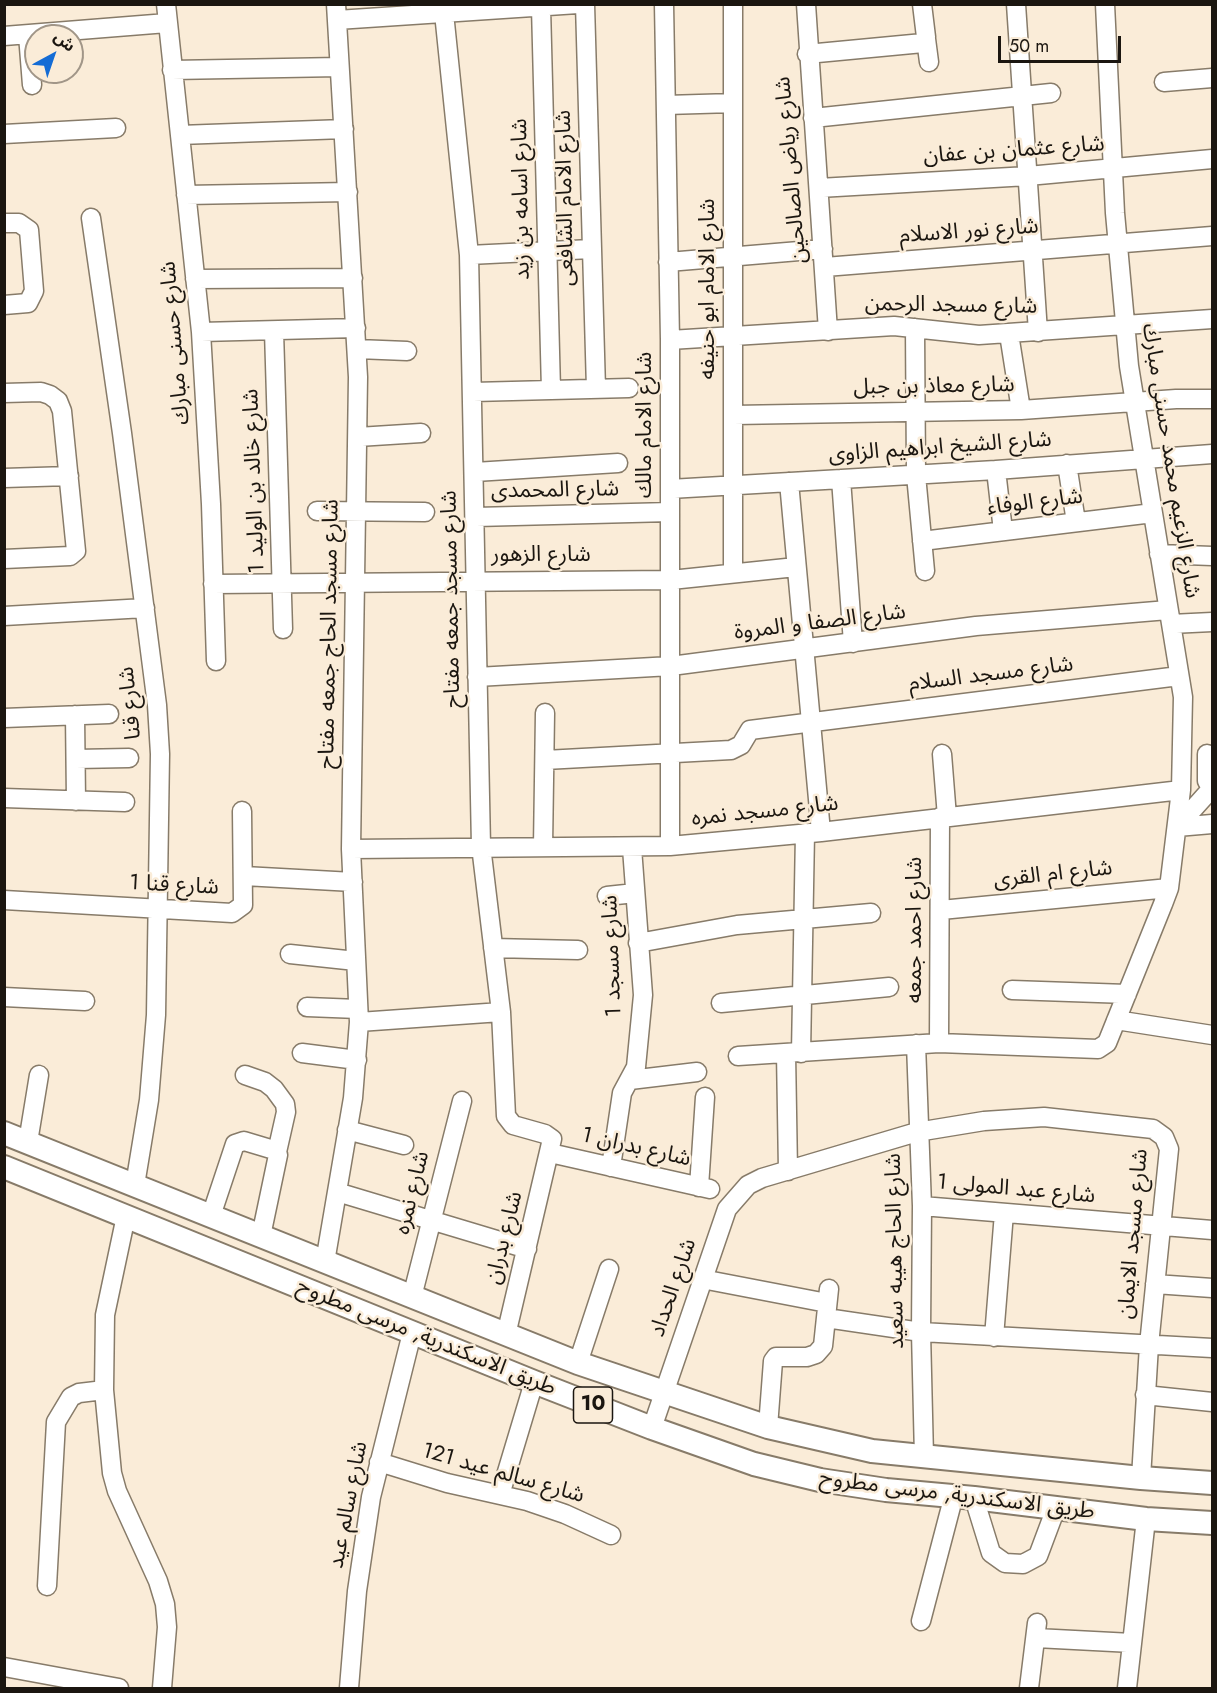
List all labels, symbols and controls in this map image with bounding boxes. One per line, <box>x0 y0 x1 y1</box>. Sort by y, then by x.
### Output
north arrow <box>24 24 84 84</box>
scale bar <box>1001 24 1124 62</box>
text: ش <box>49 26 80 57</box>
text: 50 m <box>1009 33 1049 59</box>
street label: شارع رياض الصالحين <box>771 75 813 265</box>
street label: شارع الامام الشافعى <box>551 110 581 286</box>
street label: شارع اسامه بن زيد <box>507 118 537 280</box>
street label: شارع عثمان بن عفان <box>923 132 1105 170</box>
street label: شارع الامام ابو حنيفه <box>696 198 722 380</box>
street label: شارع نور الاسلام <box>898 214 1040 250</box>
street label: شارع حسنى مبارك <box>156 260 196 426</box>
street label: شارع مسجد الرحمن <box>864 291 1038 321</box>
street label: شارع الزعيم محمد حسنى مبارك <box>1135 322 1205 600</box>
street label: شارع الامام مالك <box>633 352 659 498</box>
street label: شارع معاذ بن جبل <box>853 372 1015 402</box>
street label: شارع خالد بن الوليد 1 <box>239 388 271 574</box>
street label: شارع الشيخ ابراهيم الزاوى <box>828 427 1052 469</box>
street label: شارع المحمدى <box>491 477 619 505</box>
street label: شارع الوفاء <box>986 484 1084 522</box>
street label: شارع مسجد جمعه مفتاح <box>437 490 467 708</box>
street label: شارع مسجد الحاج جمعه مفتاح <box>314 499 346 769</box>
street label: شارع الزهور <box>491 543 591 569</box>
street label: شارع الصفا و المروة <box>733 599 907 647</box>
street label: شارع مسجد السلام <box>907 652 1075 698</box>
street label: شارع قنا <box>114 665 148 741</box>
street label: شارع مسجد نمره <box>690 791 840 833</box>
street label: شارع ام القرى <box>992 856 1114 894</box>
street label: شارع احمد جمعه <box>903 857 929 1003</box>
street label: شارع قنا 1 <box>128 870 220 902</box>
street label: شارع مسجد 1 <box>598 895 628 1017</box>
street label: شارع بدران 1 <box>579 1123 693 1173</box>
street label: شارع مسجد الايمان <box>1113 1148 1155 1320</box>
street label: شارع نمره <box>390 1149 436 1237</box>
street label: شارع الحاج هيبه سعيد <box>881 1153 911 1349</box>
street label: شارع عبد المولى 1 <box>936 1170 1096 1210</box>
street label: شارع بدران <box>481 1189 529 1287</box>
street label: شارع الحداد <box>645 1236 703 1340</box>
street label: طريق الاسكندرية, مرسى مطروح <box>293 1274 559 1402</box>
road number: 10 <box>574 1387 612 1423</box>
street label: شارع سالم عيد 121 <box>419 1438 587 1510</box>
street label: شارع سالم عيد <box>324 1439 374 1571</box>
street label: طريق الاسكندرية, مرسى مطروح <box>818 1466 1096 1526</box>

